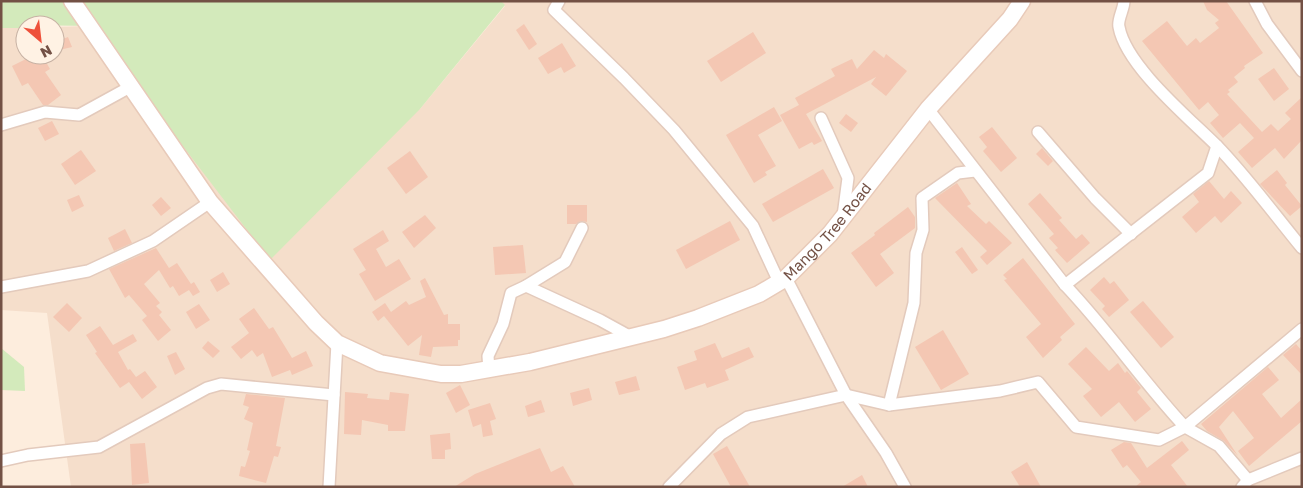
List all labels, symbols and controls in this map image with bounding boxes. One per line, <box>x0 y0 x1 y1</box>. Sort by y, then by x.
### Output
north arrow <box>15 15 65 65</box>
text: N <box>38 42 55 62</box>
street label: Mango Tree Road <box>779 179 875 284</box>

